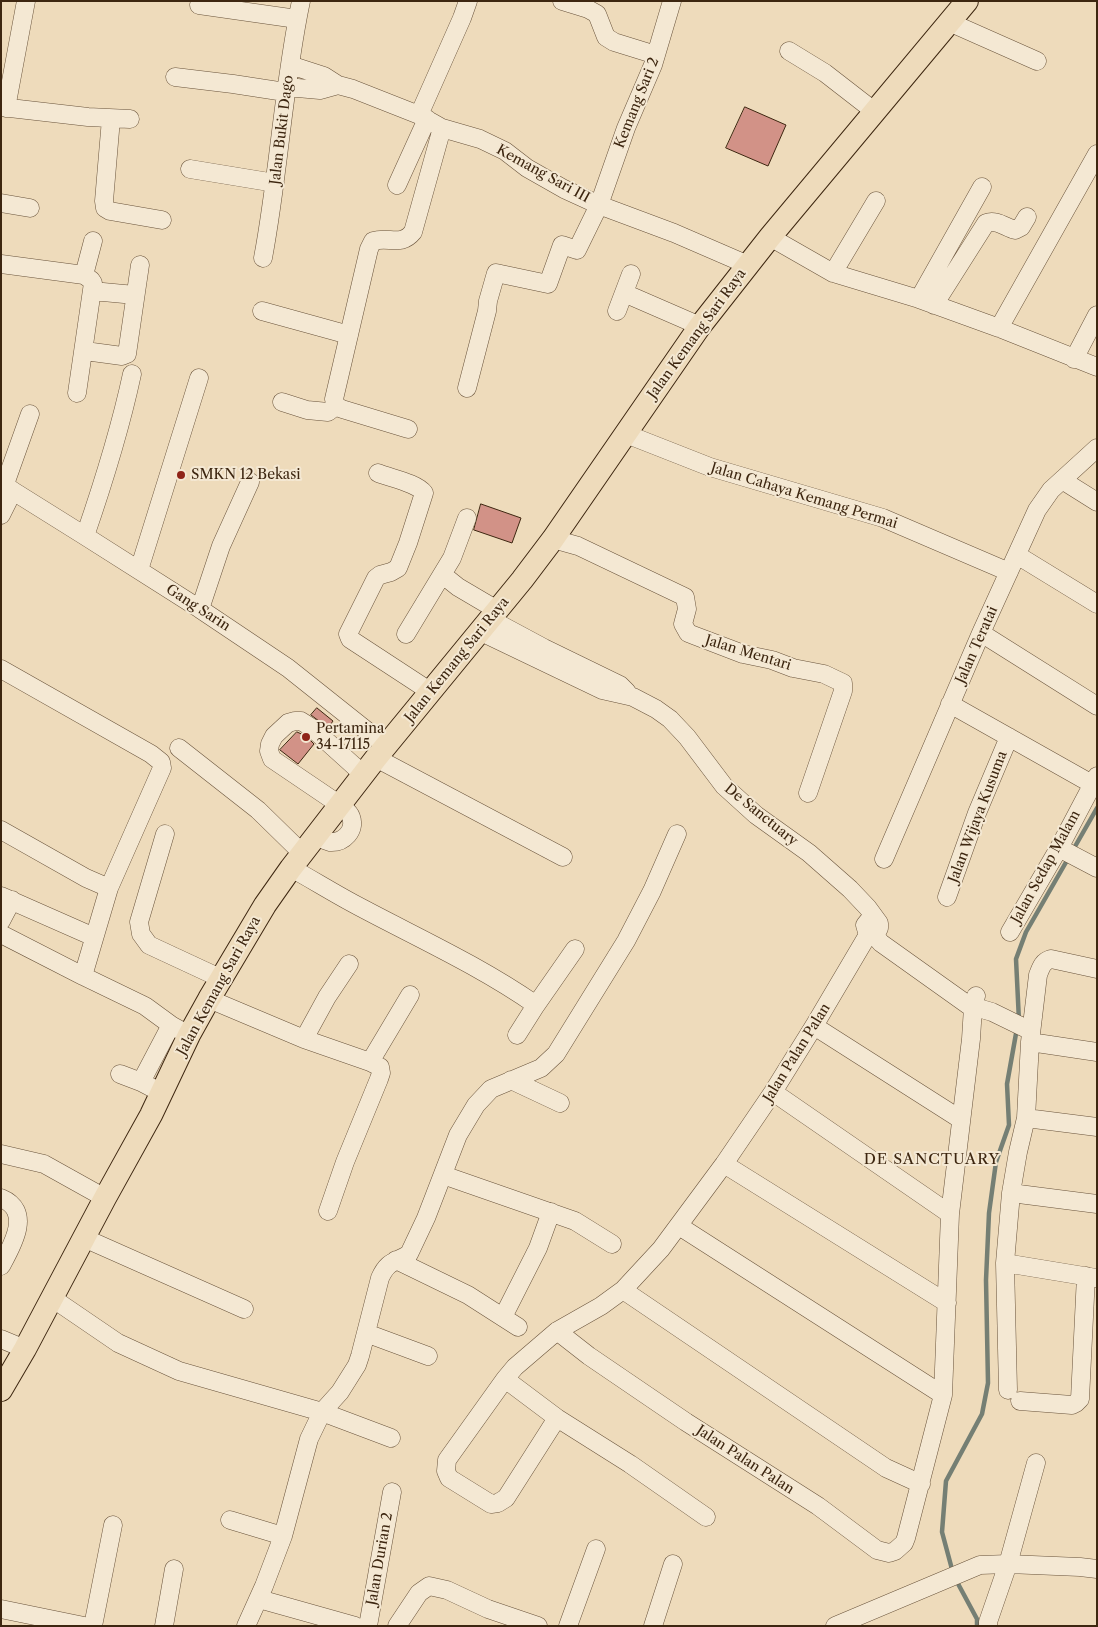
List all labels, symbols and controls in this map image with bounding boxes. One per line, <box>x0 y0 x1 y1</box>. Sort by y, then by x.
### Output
street label: Kemang Sari 2 <box>611 55 663 151</box>
street label: Jalan Bukit Dago <box>267 74 297 186</box>
street label: Kemang Sari III <box>493 141 593 207</box>
street label: Jalan Kemang Sari Raya <box>644 266 750 402</box>
street label: Jalan Cahaya Kemang Permai <box>708 460 900 532</box>
place label: SMKN 12 Bekasi <box>191 467 301 483</box>
marker: SMKN 12 Bekasi <box>175 469 187 481</box>
street label: Gang Sarin <box>163 581 233 635</box>
street label: Jalan Kemang Sari Raya <box>401 594 513 726</box>
street label: Jalan Teratai <box>952 604 1002 686</box>
street label: Jalan Mentari <box>703 632 793 674</box>
place label: Pertamina 34-17115 <box>316 721 384 754</box>
marker: Pertamina 34-17115 <box>300 731 312 743</box>
street label: Jalan Wijaya Kusuma <box>945 749 1011 885</box>
street label: De Sanctuary <box>721 780 801 850</box>
street label: Jalan Sedap Malam <box>1008 808 1084 926</box>
street label: Jalan Kemang Sari Raya <box>174 913 264 1059</box>
street label: Jalan Palan Palan <box>760 1000 834 1106</box>
district label: DE SANCTUARY <box>862 1151 1002 1169</box>
street label: Jalan Palan Palan <box>693 1422 797 1498</box>
street label: Jalan Durian 2 <box>364 1511 396 1607</box>

